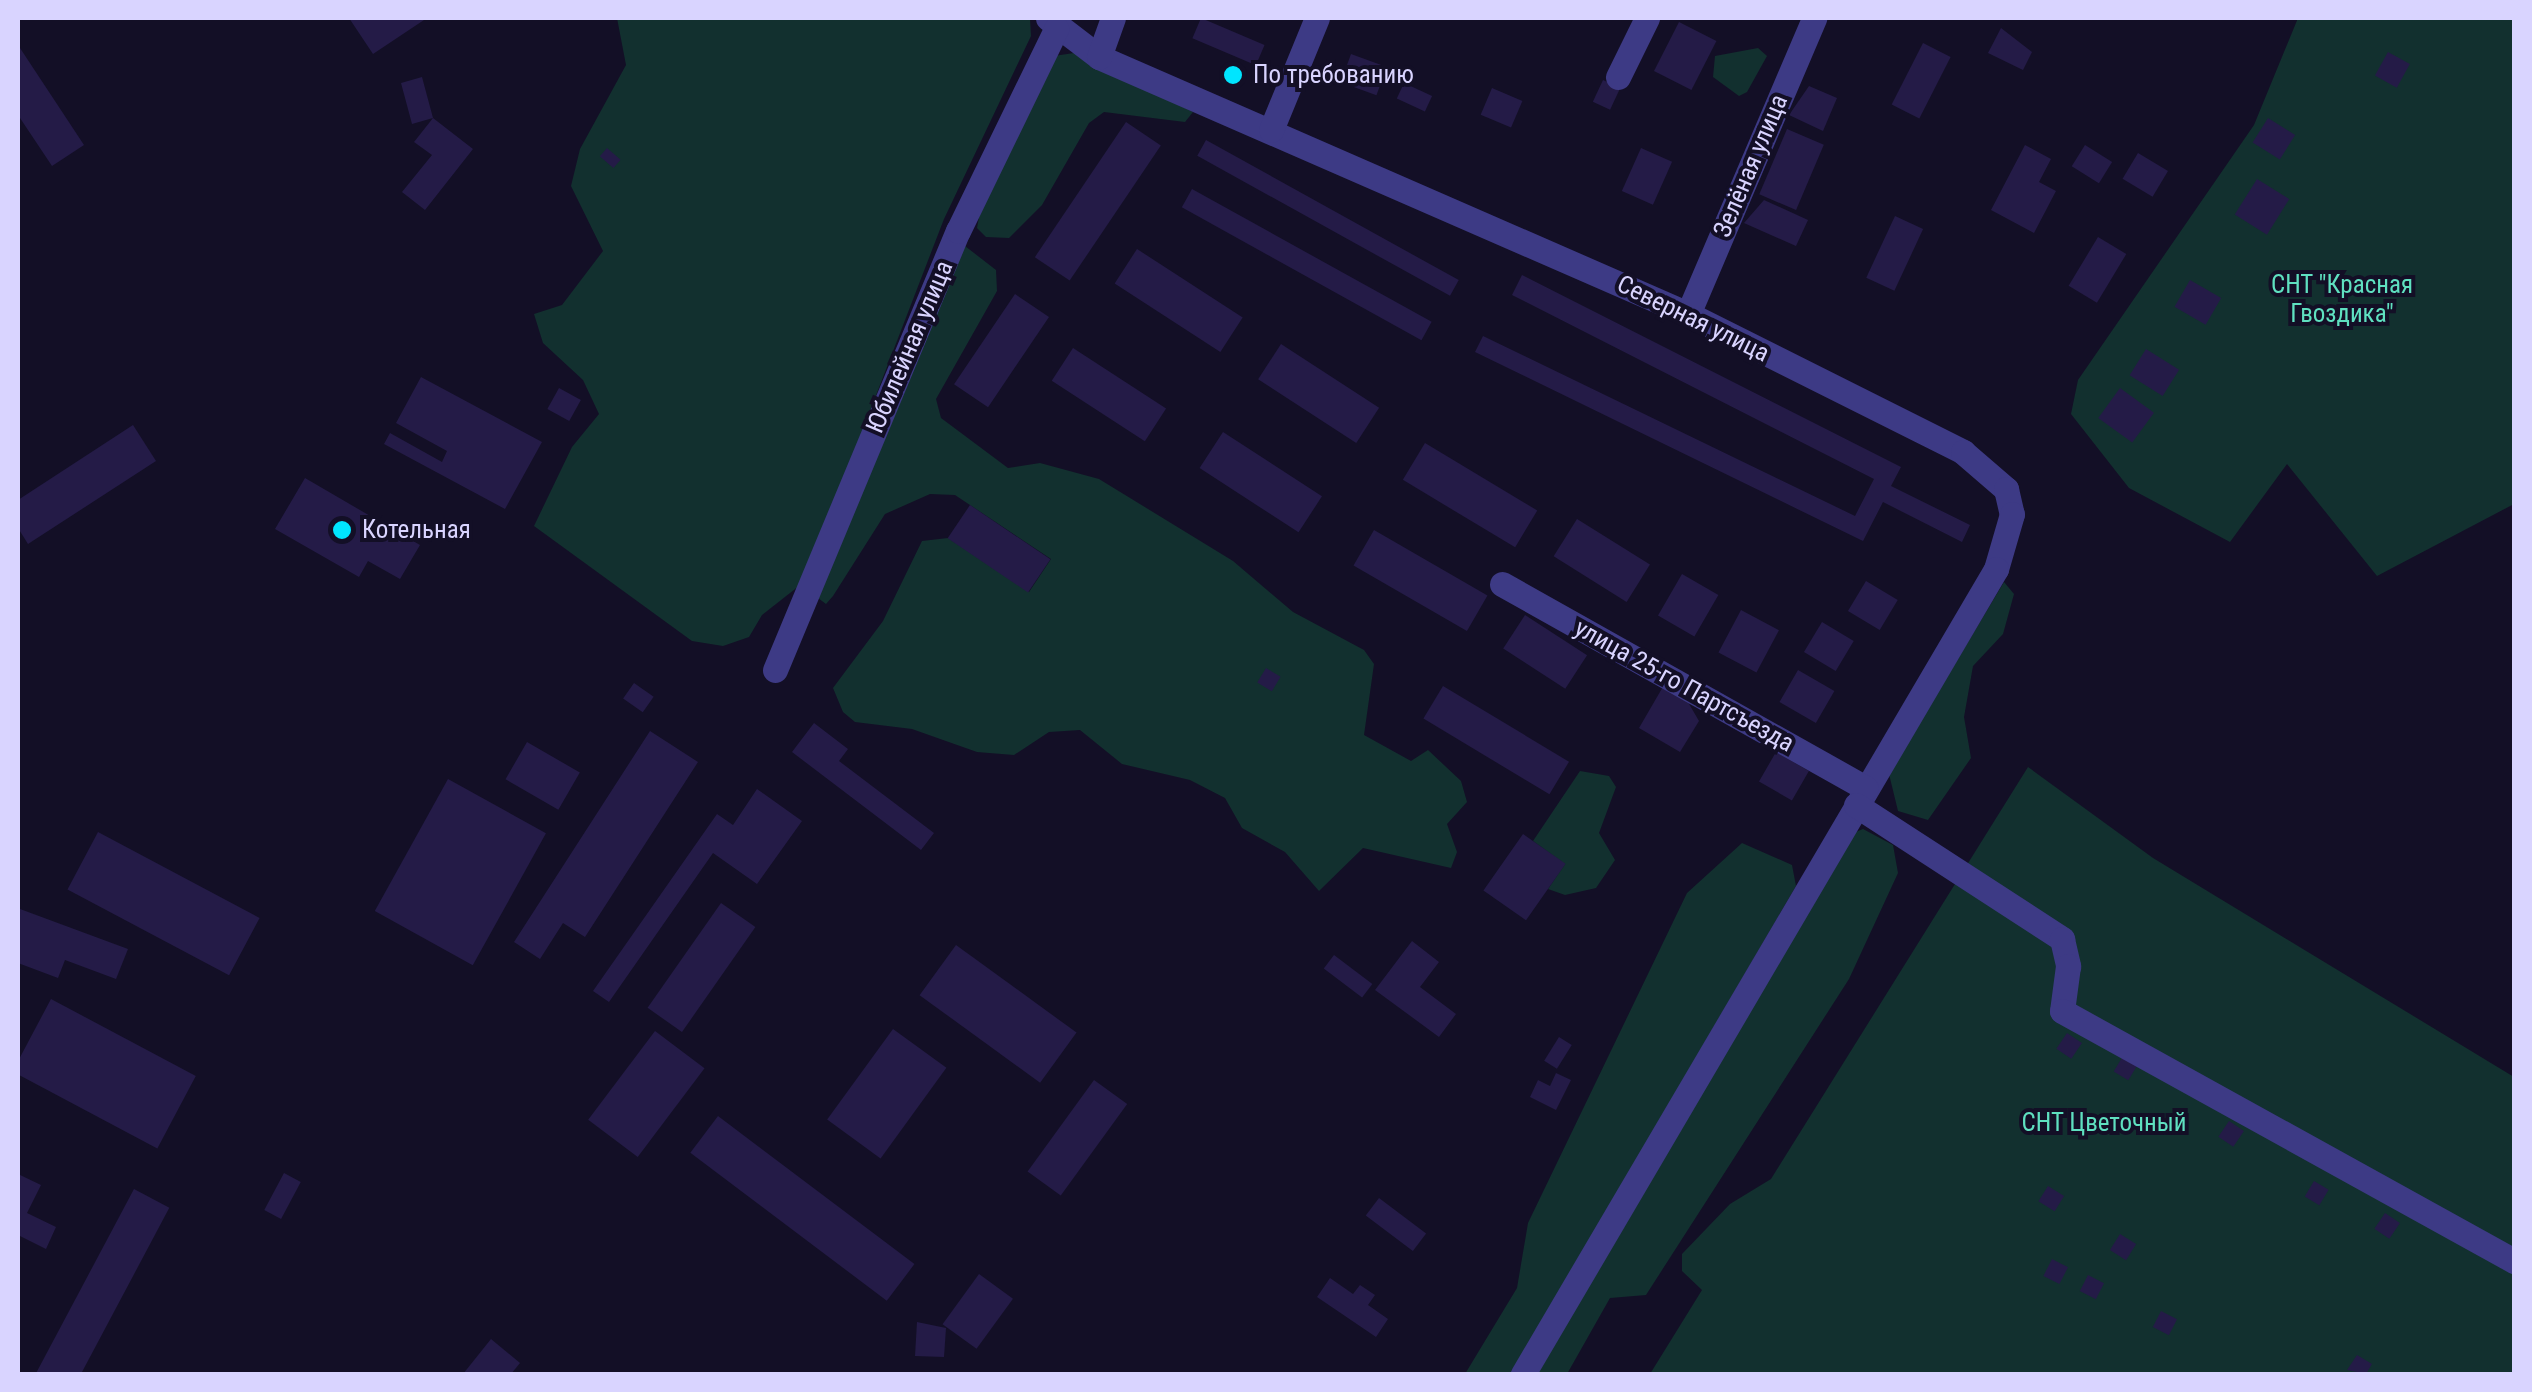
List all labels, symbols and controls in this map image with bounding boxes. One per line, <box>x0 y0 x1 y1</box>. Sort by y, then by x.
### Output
place label: По требованию <box>1253 60 1414 90</box>
marker: По требованию <box>1222 64 1244 86</box>
street label: Зелёная улица <box>1707 90 1795 242</box>
street label: Юбилейная улица <box>860 256 960 438</box>
street label: Северная улица <box>1612 269 1774 369</box>
park label: СНТ "Красная Гвоздика" <box>2271 271 2413 330</box>
place label: Котельная <box>362 515 471 545</box>
marker: Котельная <box>331 519 353 541</box>
street label: улица 25-го Партсъезда <box>1569 613 1799 759</box>
park label: СНТ Цветочный <box>2021 1108 2187 1138</box>

